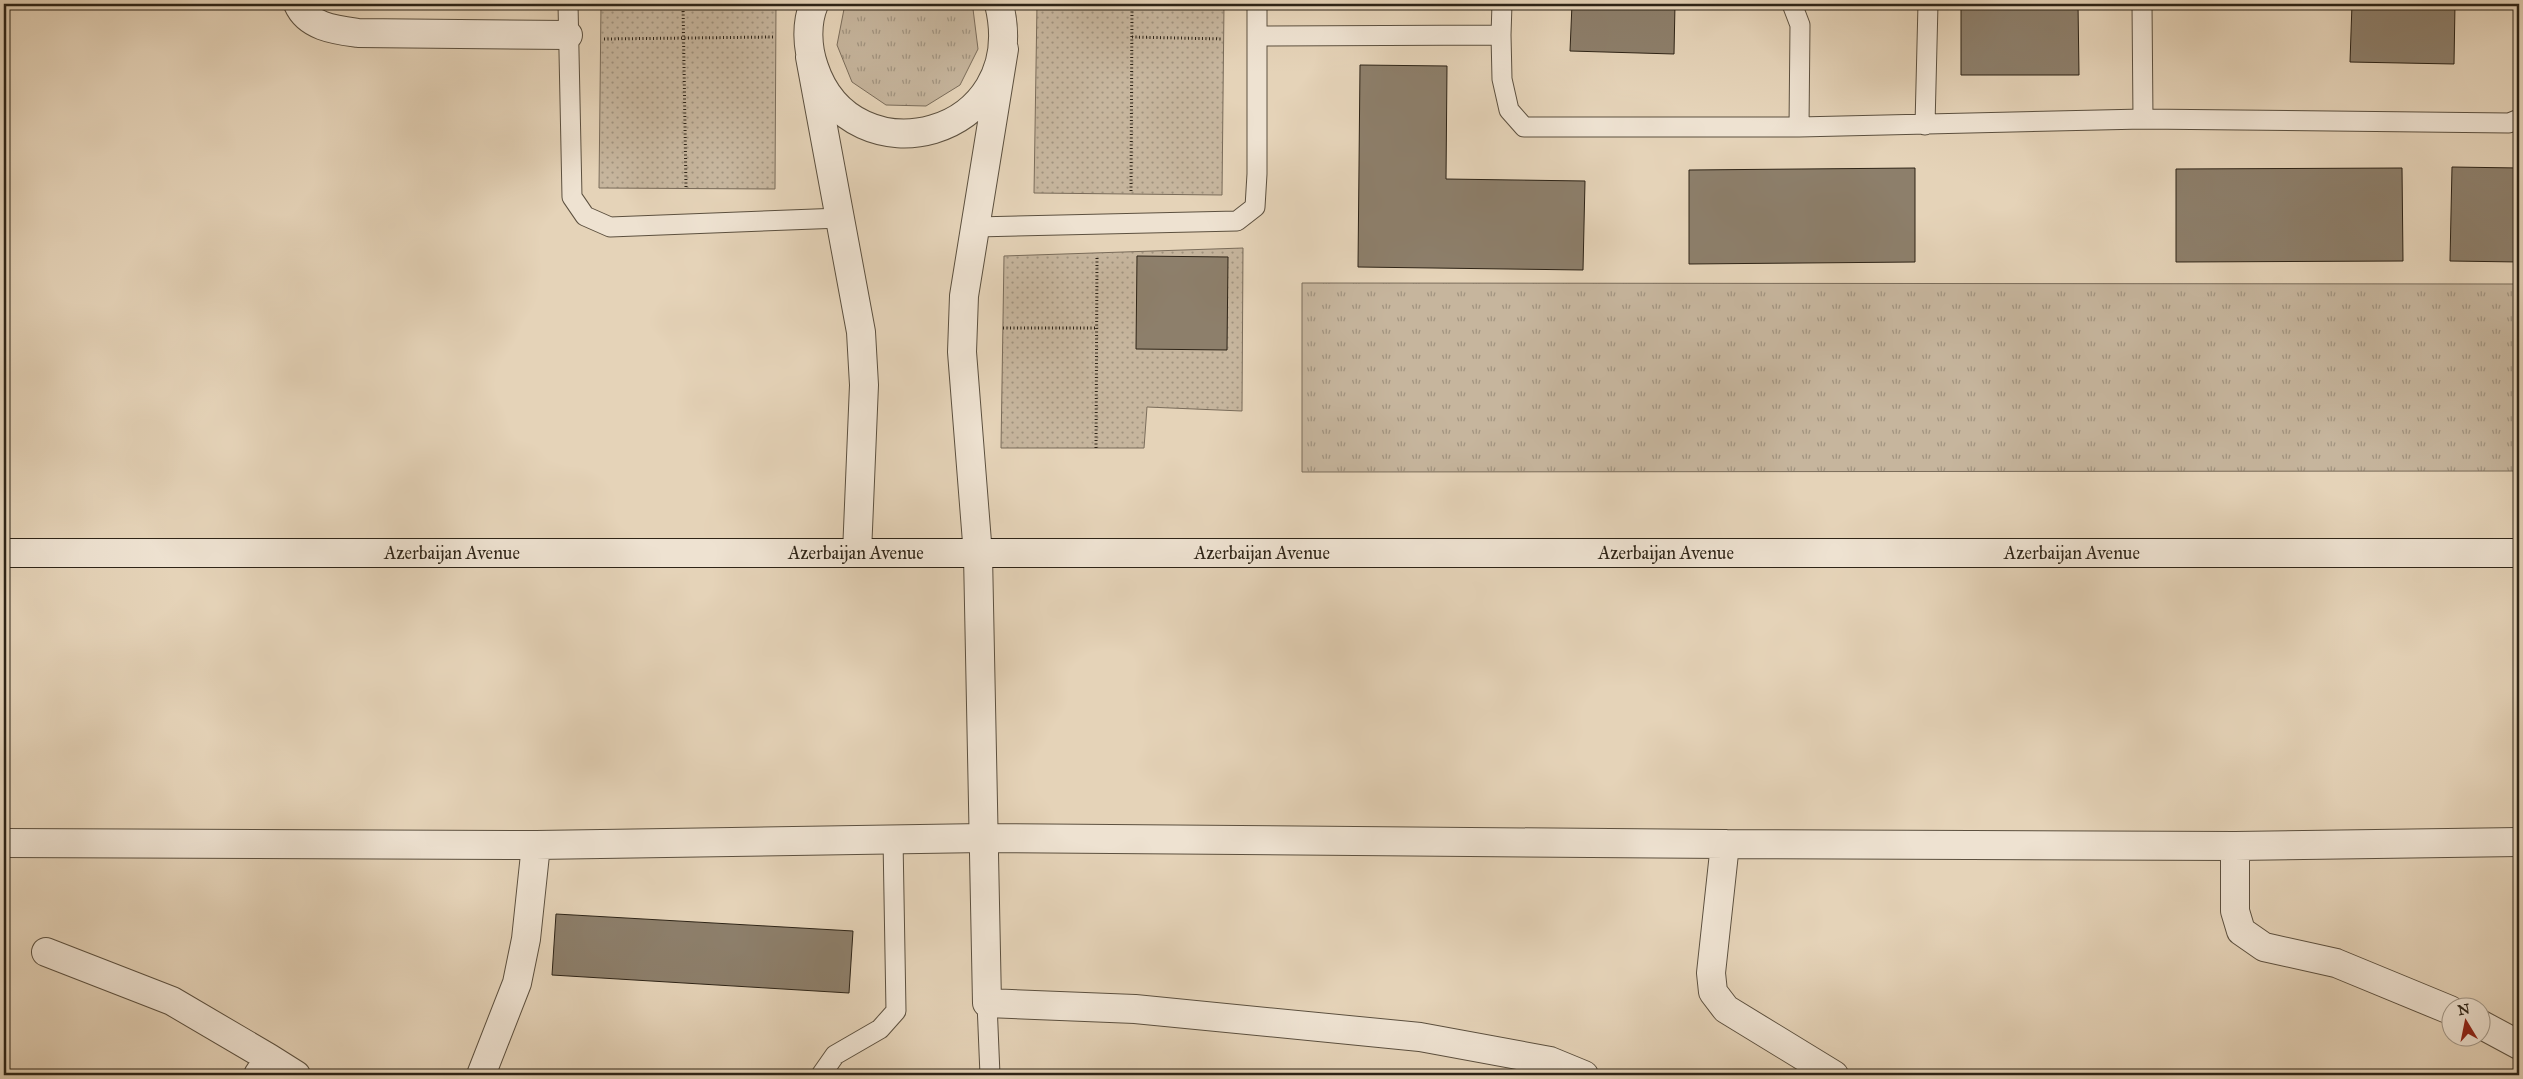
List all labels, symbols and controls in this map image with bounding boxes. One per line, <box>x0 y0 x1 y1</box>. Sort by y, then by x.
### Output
street label: Azerbaijan Avenue <box>383 542 520 564</box>
street label: Azerbaijan Avenue <box>787 542 924 564</box>
street label: Azerbaijan Avenue <box>1193 542 1330 564</box>
street label: Azerbaijan Avenue <box>1597 542 1734 564</box>
street label: Azerbaijan Avenue <box>2003 542 2140 564</box>
north arrow <box>2440 996 2490 1046</box>
text: N <box>2457 1000 2471 1019</box>

